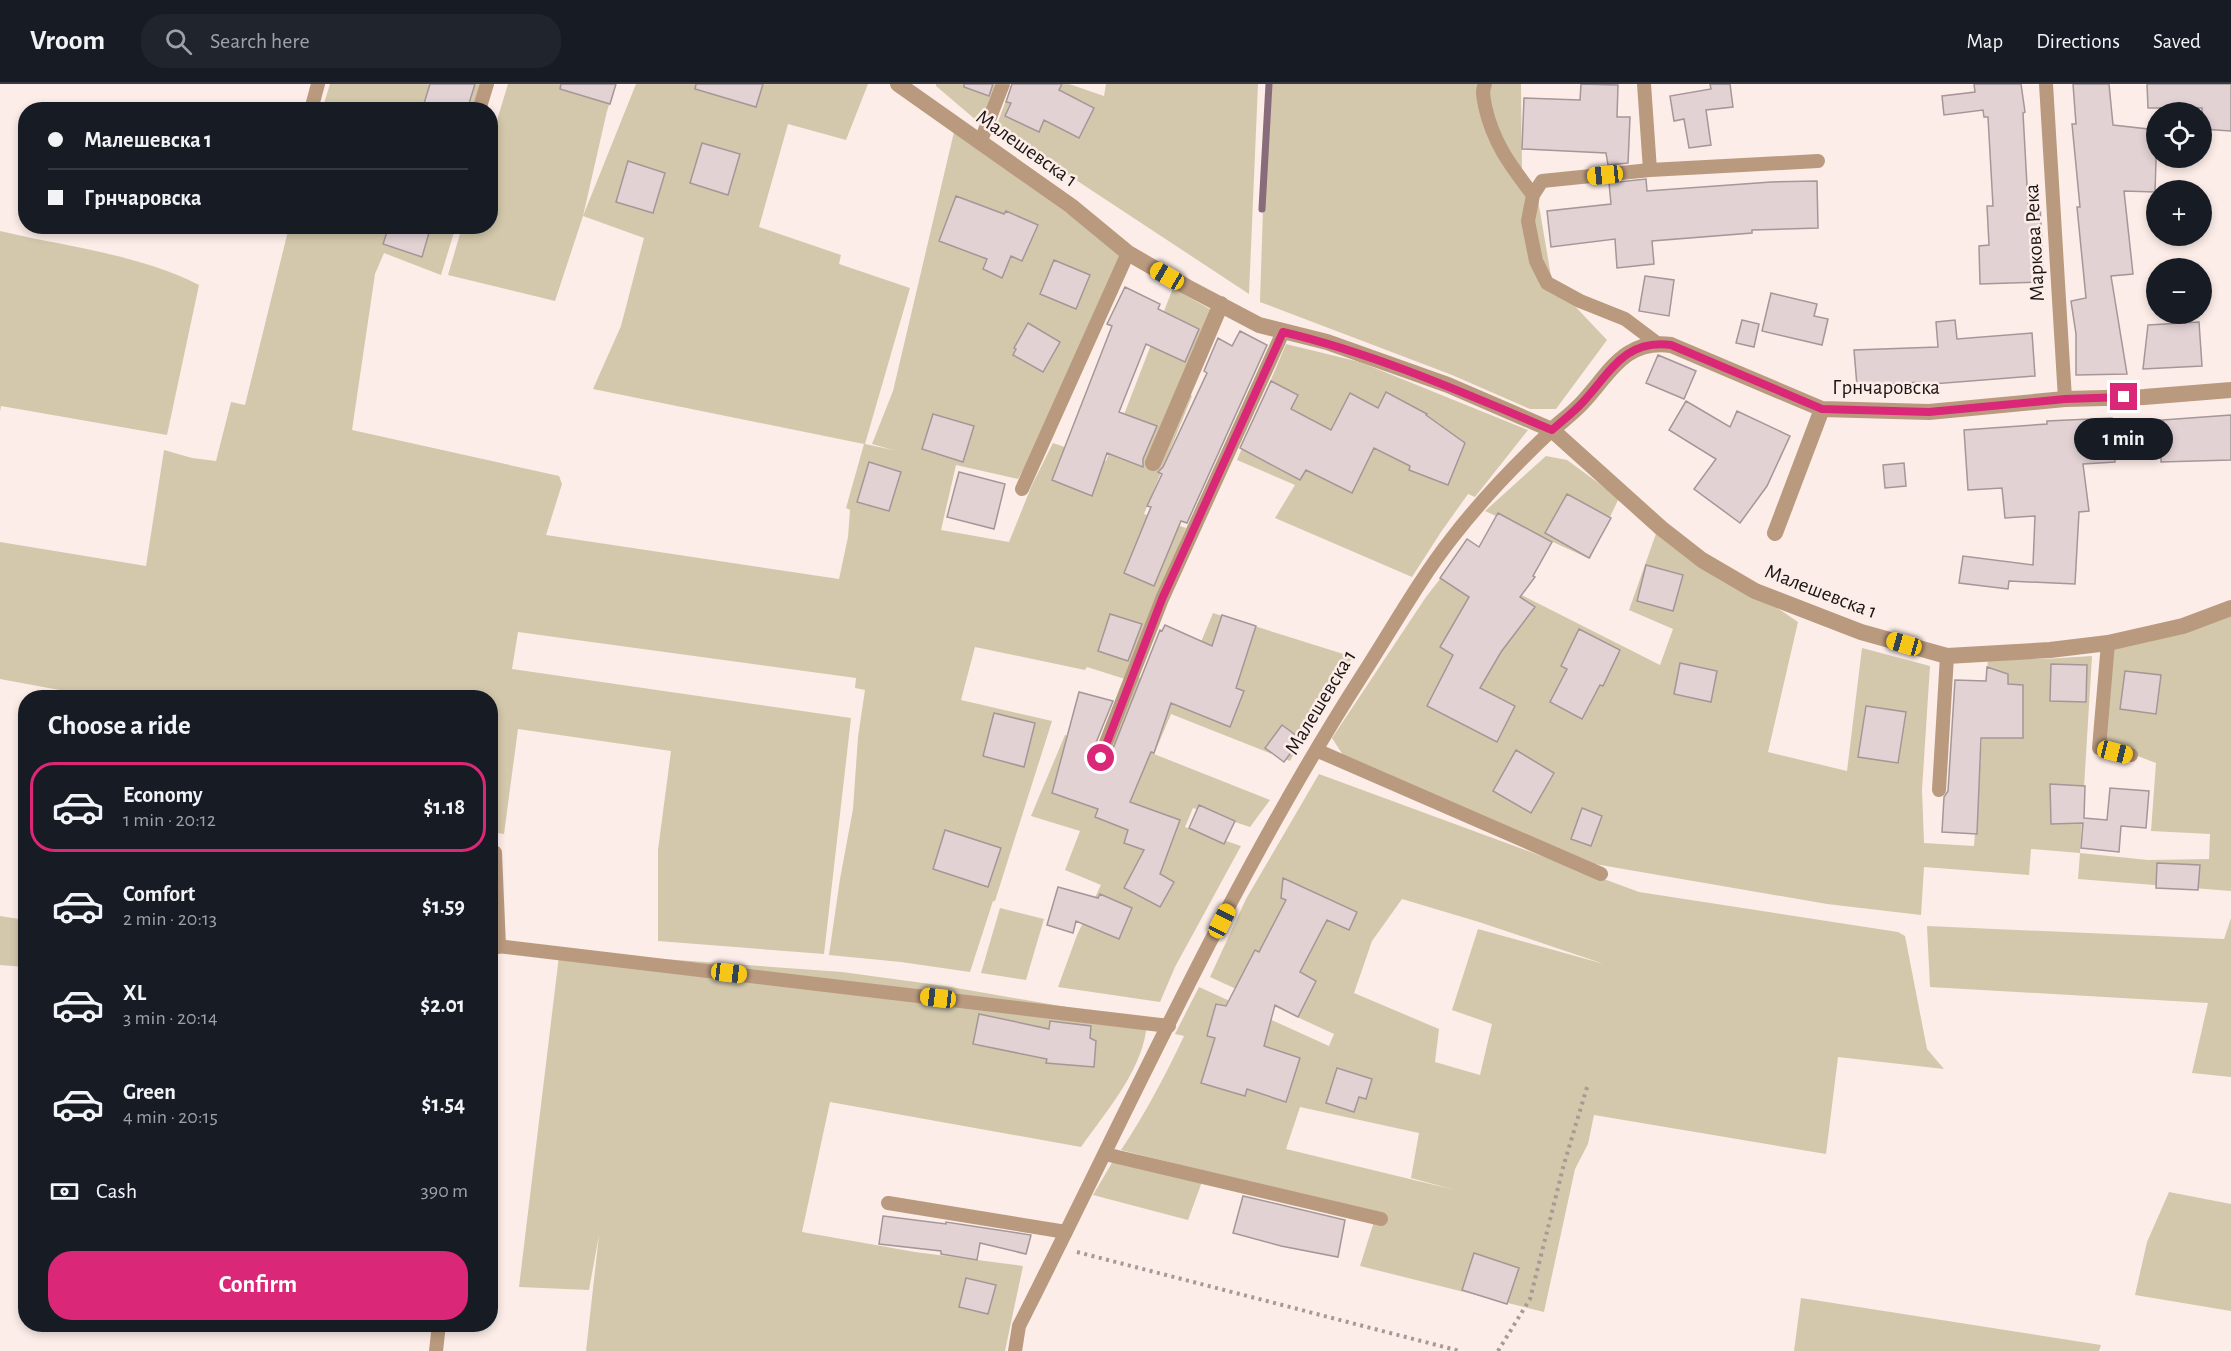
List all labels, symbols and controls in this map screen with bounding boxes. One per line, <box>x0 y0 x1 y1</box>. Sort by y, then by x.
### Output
search box <box>141 14 561 68</box>
icon: search <box>162 25 195 58</box>
text: Vroom <box>30 27 105 55</box>
text: Search here <box>210 30 310 52</box>
text: Map <box>1967 31 2003 52</box>
text: Directions <box>2036 31 2120 52</box>
text: Saved <box>2153 31 2201 52</box>
map controls <box>2146 102 2212 324</box>
button: locate <box>2146 102 2212 168</box>
street label: Малешевска 1 <box>972 106 1081 191</box>
text: Малешевска 1 <box>84 129 212 151</box>
car <box>1586 164 1624 186</box>
button: + <box>2146 180 2212 246</box>
street label: Маркова Река <box>2021 183 2048 302</box>
text: Грнчаровска <box>84 187 201 209</box>
button: − <box>2146 258 2212 324</box>
car <box>1147 259 1187 293</box>
street label: Грнчаровска <box>1832 377 1940 398</box>
route end <box>2110 383 2137 410</box>
callout: 1 min <box>2074 418 2174 460</box>
text: 1 min <box>2102 429 2145 449</box>
street label: Малешевска 1 <box>1762 561 1880 622</box>
car <box>1884 630 1924 658</box>
street label: Малешевска 1 <box>1281 646 1360 758</box>
text: Choose a ride <box>48 712 191 739</box>
car <box>2095 739 2135 765</box>
route start <box>1087 744 1114 771</box>
icon: car <box>51 780 105 834</box>
text: Economy <box>123 784 203 806</box>
text: $1.18 <box>423 796 465 818</box>
text: 1 min · 20:12 <box>123 810 216 830</box>
icon: car <box>51 879 105 933</box>
text: Comfort <box>123 883 195 905</box>
text: $1.59 <box>422 895 465 917</box>
car <box>1206 901 1238 941</box>
text: 2 min · 20:13 <box>123 909 217 929</box>
car <box>710 962 748 984</box>
icon: car <box>51 978 105 1032</box>
text: XL <box>123 982 146 1004</box>
car <box>919 987 957 1009</box>
text: $2.01 <box>420 994 465 1016</box>
text: 3 min · 20:14 <box>123 1008 218 1028</box>
icon: car <box>51 1077 105 1131</box>
text: Green <box>123 1081 176 1103</box>
text: $1.54 <box>422 1093 465 1115</box>
text: 4 min · 20:15 <box>123 1107 218 1127</box>
icon: cash <box>48 1175 81 1208</box>
text: Cash <box>96 1180 137 1202</box>
text: 390 m <box>421 1181 468 1201</box>
button: Confirm <box>48 1251 468 1320</box>

